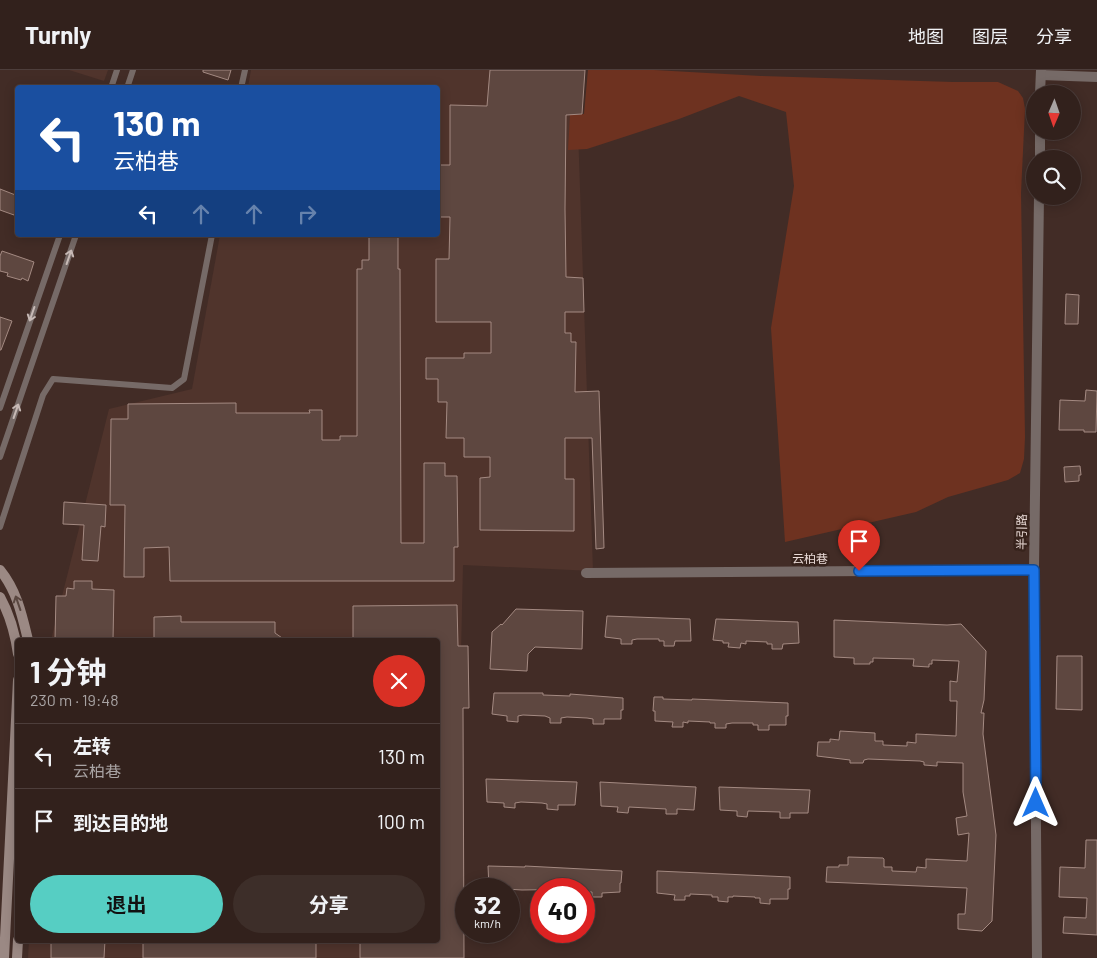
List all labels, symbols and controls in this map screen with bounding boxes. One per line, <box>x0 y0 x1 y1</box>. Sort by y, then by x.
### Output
text: Turnly <box>25 20 91 49</box>
text: 地图 <box>908 25 944 47</box>
text: 图层 <box>972 25 1008 47</box>
text: 分享 <box>1036 25 1072 47</box>
north arrow <box>1026 85 1081 140</box>
map controls <box>1026 85 1081 205</box>
text: 130 m <box>113 101 200 143</box>
icon: left <box>30 105 95 170</box>
text: 云柏巷 <box>113 147 179 173</box>
button: search <box>1026 150 1081 205</box>
icon: left <box>134 200 162 228</box>
icon: ahead <box>187 200 215 228</box>
icon: ahead <box>240 200 268 228</box>
icon: right <box>293 200 321 228</box>
one-way arrow <box>64 249 74 265</box>
one-way arrow <box>27 306 37 322</box>
one-way arrow <box>12 403 21 419</box>
street label: 半引路 <box>1014 514 1028 550</box>
pin <box>838 520 880 571</box>
icon: arrive <box>845 527 873 555</box>
street label: 云柏巷 <box>792 551 828 565</box>
one-way arrow <box>13 595 23 611</box>
text: 1 分钟 <box>30 653 107 689</box>
button: close <box>373 655 425 707</box>
text: 230 m · 19:48 <box>30 690 118 709</box>
text: 左转 <box>73 734 111 757</box>
icon: left <box>30 742 58 770</box>
text: 130 m <box>378 745 425 768</box>
text: 云柏巷 <box>73 761 121 780</box>
position arrow <box>1009 776 1061 828</box>
icon: arrive <box>30 807 58 835</box>
text: 100 m <box>377 810 425 833</box>
text: 到达目的地 <box>73 811 168 834</box>
button: 退出 <box>30 875 223 933</box>
button: 分享 <box>233 875 425 933</box>
speed limit sign: 40 <box>530 878 595 943</box>
text: 32 <box>474 889 501 919</box>
text: km/h <box>474 916 501 930</box>

